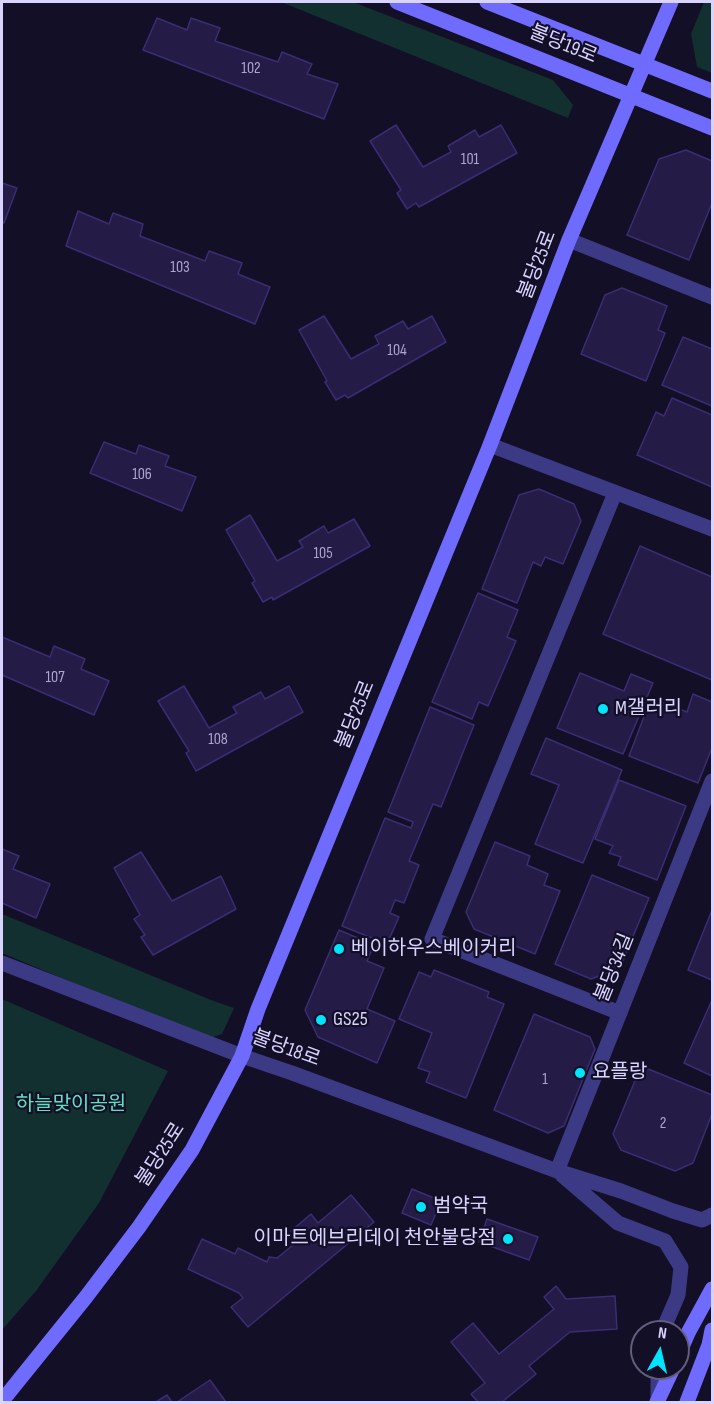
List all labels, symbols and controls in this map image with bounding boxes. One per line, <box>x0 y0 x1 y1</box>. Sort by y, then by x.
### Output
street label: 불당19로 <box>526 21 600 69</box>
house number: 102 <box>241 59 261 79</box>
house number: 101 <box>461 150 479 170</box>
street label: 불당25로 <box>514 227 562 303</box>
house number: 103 <box>170 258 190 278</box>
house number: 104 <box>387 341 407 361</box>
house number: 106 <box>132 465 152 485</box>
house number: 105 <box>313 544 333 564</box>
house number: 107 <box>45 668 65 688</box>
street label: 불당25로 <box>331 677 381 753</box>
place label: M갤러리 <box>615 697 682 721</box>
marker: M갤러리 <box>596 702 610 716</box>
house number: 108 <box>208 730 228 750</box>
street label: 불당34길 <box>590 930 640 1006</box>
place label: 베이하우스베이커리 <box>351 937 517 961</box>
marker: 베이하우스베이커리 <box>332 942 346 956</box>
place label: GS25 <box>333 1008 368 1032</box>
marker: GS25 <box>314 1013 328 1027</box>
street label: 불당18로 <box>249 1026 323 1072</box>
place label: 요플랑 <box>592 1061 647 1085</box>
marker: 요플랑 <box>573 1066 587 1080</box>
house number: 1 <box>542 1070 548 1090</box>
park label: 하늘맞이공원 <box>16 1093 126 1117</box>
house number: 2 <box>660 1114 666 1134</box>
street label: 불당25로 <box>131 1118 191 1192</box>
place label: 범약국 <box>433 1195 488 1219</box>
marker: 범약국 <box>414 1200 428 1214</box>
place label: 이마트에브리데이 천안불당점 <box>254 1227 496 1251</box>
marker: 이마트에브리데이 천안불당점 <box>501 1232 515 1246</box>
north arrow <box>630 1320 690 1380</box>
text: N <box>657 1324 668 1344</box>

